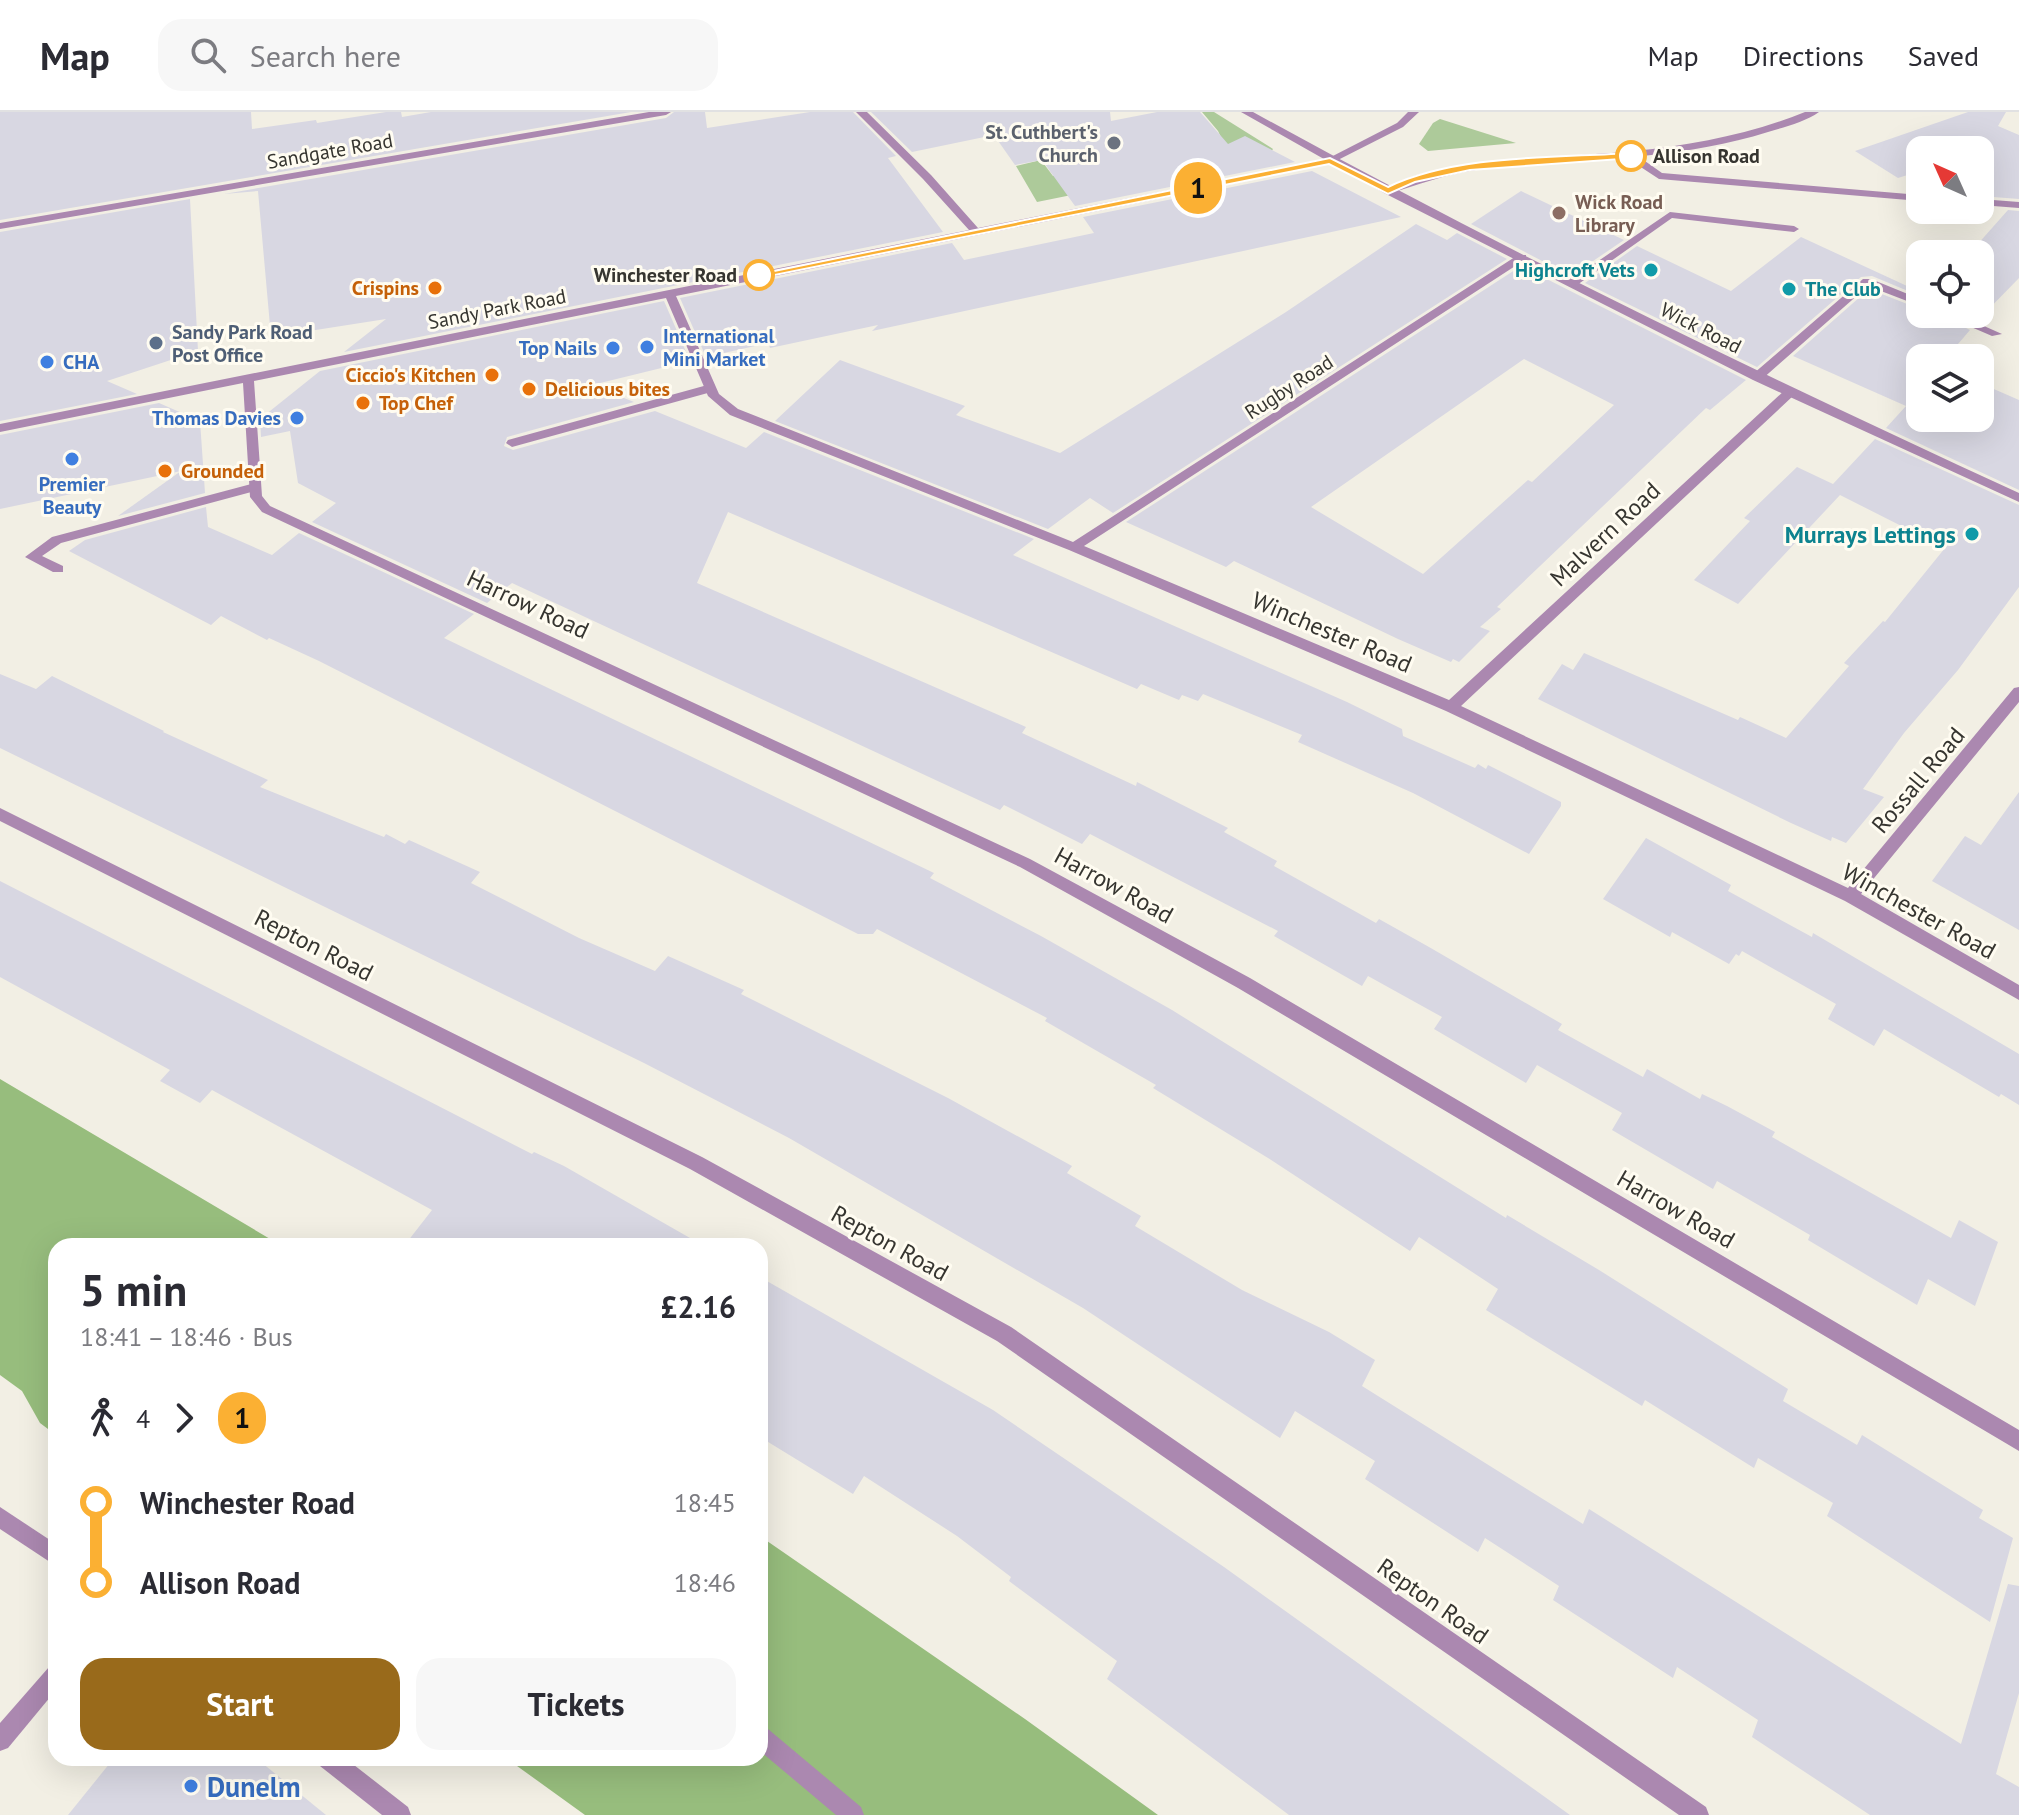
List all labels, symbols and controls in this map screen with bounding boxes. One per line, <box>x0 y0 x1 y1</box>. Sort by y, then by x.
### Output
search box <box>158 19 718 91</box>
text: Map <box>40 31 110 80</box>
icon: search <box>186 33 230 77</box>
text: Search here <box>250 36 401 75</box>
text: Map <box>1648 37 1699 74</box>
text: Directions <box>1743 37 1864 74</box>
text: Saved <box>1908 37 1979 74</box>
place label: St. Cuthbert's Church <box>985 119 1098 168</box>
street label: Sandgate Road <box>265 127 395 175</box>
marker: St. Cuthbert's Church <box>1105 134 1123 152</box>
north arrow <box>1906 136 1994 224</box>
map controls <box>1906 136 1994 432</box>
marker: Allison Road <box>1616 141 1646 171</box>
place label: Allison Road <box>1653 143 1760 169</box>
line badge: 1 <box>1172 162 1224 214</box>
text: 1 <box>1190 169 1206 206</box>
place label: Wick Road Library <box>1575 189 1663 238</box>
marker: Wick Road Library <box>1550 204 1568 222</box>
button: locate <box>1906 240 1994 328</box>
place label: Highcroft Vets <box>1515 257 1635 283</box>
marker: Winchester Road <box>744 260 774 290</box>
marker: Highcroft Vets <box>1642 261 1660 279</box>
place label: Winchester Road <box>594 262 737 288</box>
place label: Crispins <box>352 275 419 301</box>
place label: The Club <box>1805 276 1881 302</box>
marker: Crispins <box>426 279 444 297</box>
marker: The Club <box>1780 280 1798 298</box>
street label: Sandy Park Road <box>426 283 568 335</box>
street label: Wick Road <box>1656 297 1746 359</box>
place label: Sandy Park Road Post Office <box>172 319 313 368</box>
place label: International Mini Market <box>663 323 774 372</box>
marker: Sandy Park Road Post Office <box>147 334 165 352</box>
place label: Top Nails <box>519 335 597 361</box>
marker: International Mini Market <box>638 338 656 356</box>
marker: Top Nails <box>604 339 622 357</box>
button: layers <box>1906 344 1994 432</box>
place label: CHA <box>63 349 100 375</box>
street label: Rugby Road <box>1240 349 1338 425</box>
marker: CHA <box>38 353 56 371</box>
place label: Ciccio's Kitchen <box>345 362 476 388</box>
marker: Ciccio's Kitchen <box>483 366 501 384</box>
place label: Delicious bites <box>545 376 670 402</box>
marker: Delicious bites <box>520 380 538 398</box>
place label: Top Chef <box>379 390 454 416</box>
marker: Top Chef <box>354 394 372 412</box>
place label: Thomas Davies <box>152 405 281 431</box>
marker: Thomas Davies <box>288 409 306 427</box>
marker: Premier Beauty <box>63 450 81 468</box>
place label: Grounded <box>181 458 264 484</box>
marker: Grounded <box>156 462 174 480</box>
place label: Premier Beauty <box>39 471 105 520</box>
street label: Malvern Road <box>1543 475 1667 593</box>
place label: Murrays Lettings <box>1785 519 1956 550</box>
marker: Murrays Lettings <box>1963 525 1981 543</box>
street label: Harrow Road <box>462 562 594 646</box>
street label: Winchester Road <box>1247 584 1417 680</box>
street label: Rossall Road <box>1865 720 1971 840</box>
street label: Harrow Road <box>1049 840 1179 930</box>
street label: Winchester Road <box>1837 856 2001 966</box>
street label: Repton Road <box>249 902 379 988</box>
street label: Harrow Road <box>1611 1163 1741 1255</box>
street label: Repton Road <box>826 1198 954 1288</box>
text: 5 min <box>80 1261 187 1318</box>
text: £2.16 <box>661 1287 736 1326</box>
text: 18:41 – 18:46 · Bus <box>80 1320 293 1353</box>
icon: walk <box>80 1396 124 1440</box>
icon: forward <box>162 1396 206 1440</box>
text: 1 <box>234 1399 250 1436</box>
text: 4 <box>136 1402 150 1435</box>
text: Winchester Road <box>140 1483 355 1522</box>
text: 18:45 <box>674 1486 736 1519</box>
street label: Repton Road <box>1371 1551 1495 1651</box>
text: Allison Road <box>140 1563 300 1602</box>
text: 18:46 <box>674 1566 736 1599</box>
button: Start <box>80 1658 400 1750</box>
button: Tickets <box>416 1658 736 1750</box>
place label: Dunelm <box>207 1768 300 1805</box>
marker: Dunelm <box>182 1777 200 1795</box>

